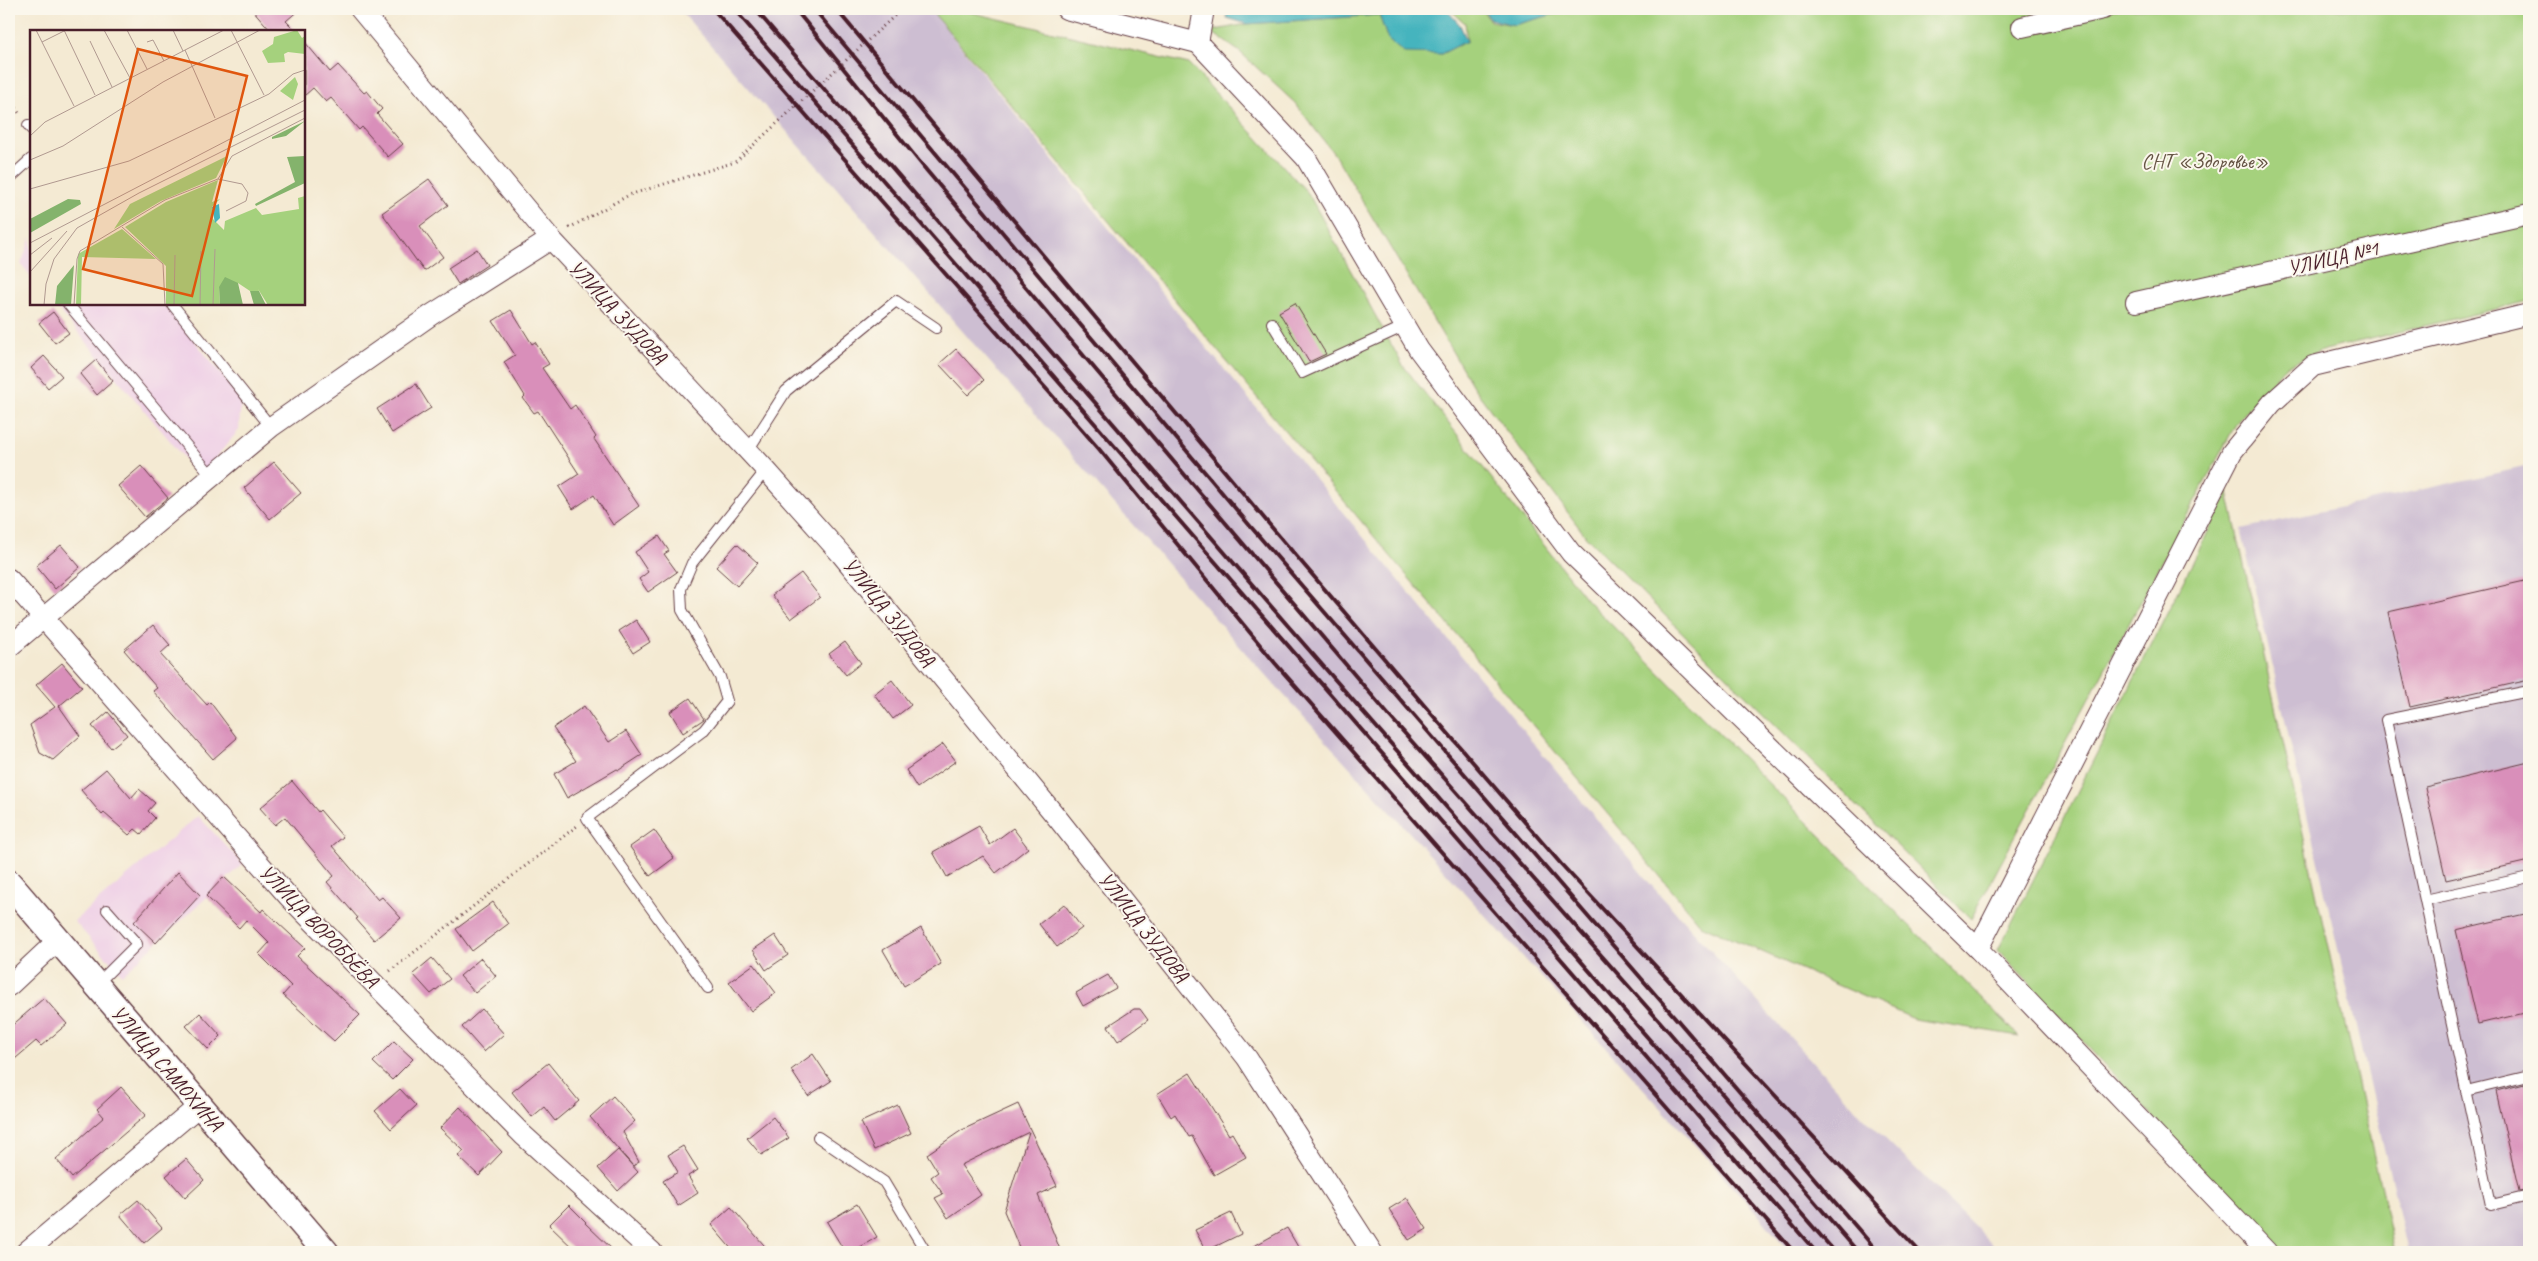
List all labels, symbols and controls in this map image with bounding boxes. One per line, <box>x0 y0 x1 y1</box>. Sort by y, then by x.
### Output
inset map <box>30 30 305 305</box>
park label: СНТ «Здоровье» <box>2142 148 2269 174</box>
street label: УЛИЦА №1 <box>2285 235 2382 281</box>
street label: УЛИЦА ЗУДОВА <box>563 255 673 370</box>
street label: УЛИЦА ЗУДОВА <box>837 552 941 672</box>
street label: УЛИЦА ВОРОБЬЁВА <box>254 859 385 994</box>
street label: УЛИЦА ЗУДОВА <box>1093 867 1195 988</box>
street label: УЛИЦА САМОХИНА <box>105 1000 230 1137</box>

